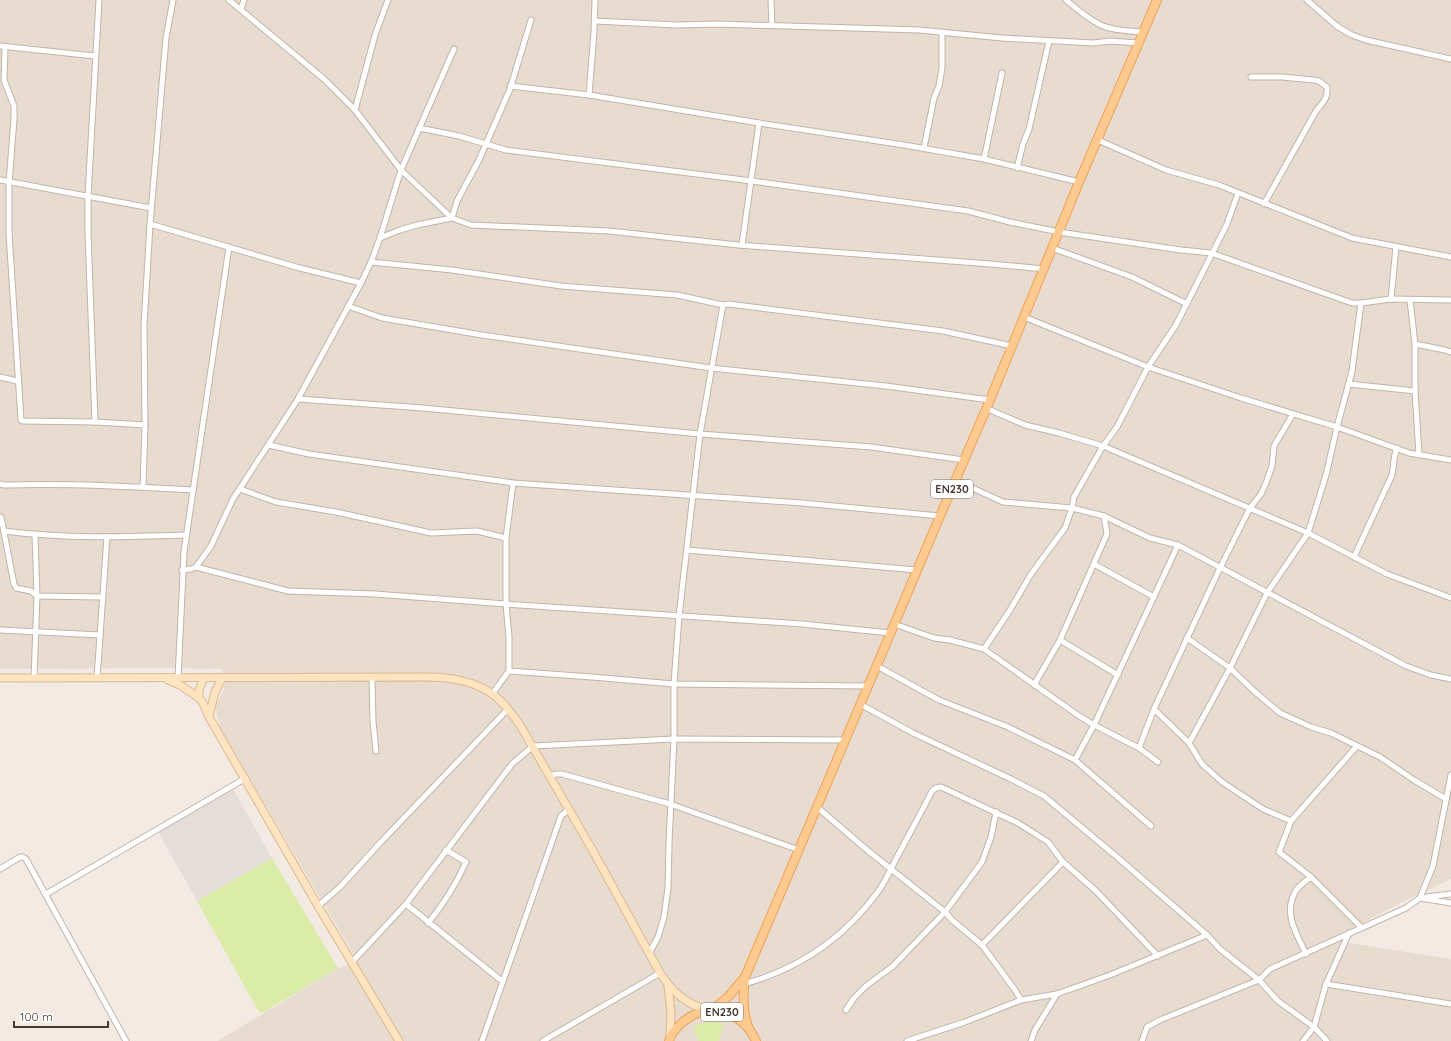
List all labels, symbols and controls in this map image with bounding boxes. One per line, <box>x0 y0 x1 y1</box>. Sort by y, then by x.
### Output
road number: EN230 <box>931 480 973 498</box>
scale bar <box>14 1003 108 1029</box>
road number: EN230 <box>701 1003 743 1021</box>
text: 100 m <box>20 1009 53 1024</box>

